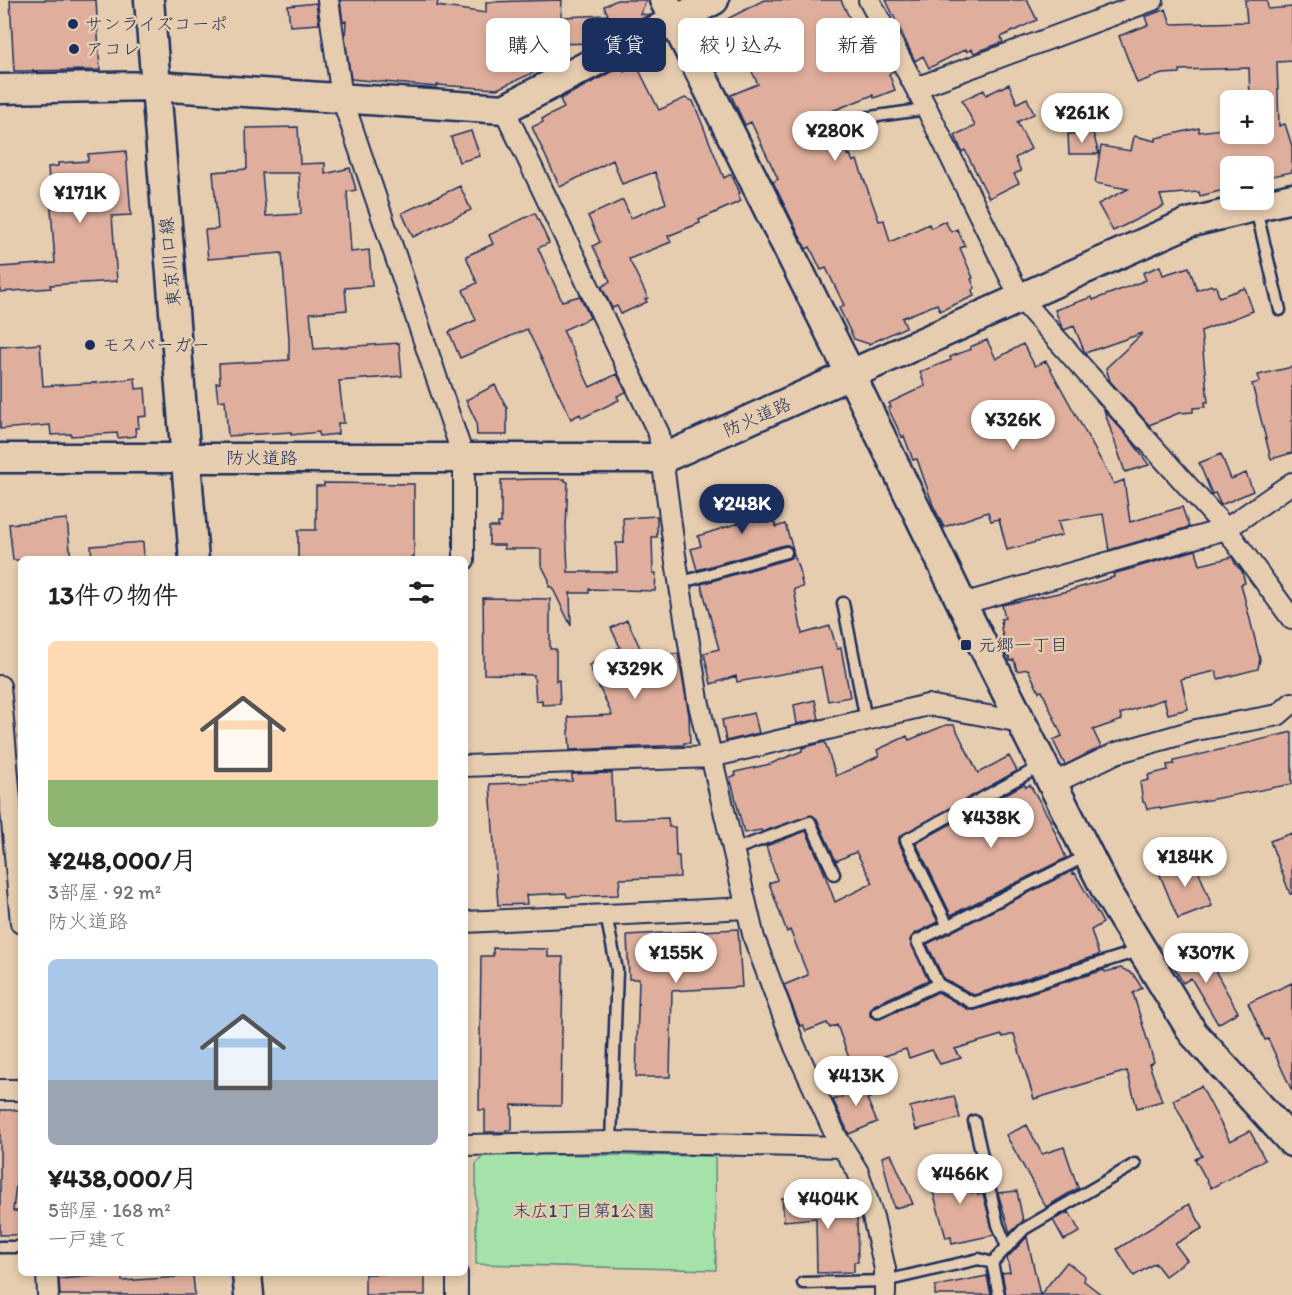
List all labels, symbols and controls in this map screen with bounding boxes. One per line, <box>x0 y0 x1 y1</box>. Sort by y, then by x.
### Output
place label: サンライズコーポ <box>85 13 228 35</box>
marker: サンライズコーポ <box>66 17 80 31</box>
chip: 購入 <box>486 18 570 72</box>
chip: 賃貸 <box>582 18 666 72</box>
chip: 絞り込み <box>678 18 804 72</box>
chip: 新着 <box>816 18 900 72</box>
place label: アコレ <box>86 38 140 60</box>
marker: アコレ <box>67 42 81 56</box>
map controls <box>1220 90 1274 210</box>
button: + <box>1220 90 1274 144</box>
pin: ¥261K <box>1040 93 1124 144</box>
text: ¥261K <box>1055 100 1109 124</box>
pin: ¥280K <box>793 111 877 162</box>
text: ¥280K <box>806 118 864 142</box>
button: − <box>1220 156 1274 210</box>
pin: ¥171K <box>38 173 122 224</box>
text: ¥171K <box>54 180 106 204</box>
street label: 東京川口線 <box>155 216 185 308</box>
place label: モスバーガー <box>102 334 210 356</box>
marker: モスバーガー <box>83 338 97 352</box>
street label: 防火道路 <box>720 392 794 442</box>
pin: ¥326K <box>971 400 1055 451</box>
text: ¥326K <box>985 407 1041 431</box>
street label: 防火道路 <box>226 447 298 469</box>
pin: ¥248K <box>700 484 784 535</box>
text: ¥248K <box>713 491 771 515</box>
icon: filters <box>405 576 438 609</box>
text: 13件の物件 <box>48 579 178 611</box>
place label: 元郷一丁目 <box>978 634 1068 656</box>
marker: 元郷一丁目 <box>959 638 973 652</box>
pin: ¥329K <box>593 649 677 700</box>
text: ¥329K <box>607 656 663 680</box>
icon: home <box>189 680 297 788</box>
pin: ¥438K <box>949 798 1033 849</box>
text: ¥438K <box>962 805 1020 829</box>
pin: ¥184K <box>1143 837 1227 888</box>
text: ¥248,000/月 <box>48 844 197 876</box>
text: ¥184K <box>1157 844 1213 868</box>
text: 3部屋 · 92 m² <box>48 880 161 904</box>
text: 防火道路 <box>48 909 128 933</box>
pin: ¥155K <box>634 933 718 984</box>
pin: ¥307K <box>1164 933 1248 984</box>
text: ¥155K <box>649 940 703 964</box>
text: ¥307K <box>1177 940 1235 964</box>
icon: home <box>189 998 297 1106</box>
pin: ¥413K <box>814 1056 898 1107</box>
text: ¥413K <box>828 1063 884 1087</box>
pin: ¥466K <box>918 1154 1002 1205</box>
text: ¥466K <box>931 1161 989 1185</box>
text: ¥438,000/月 <box>48 1162 198 1194</box>
pin: ¥404K <box>786 1179 870 1230</box>
text: ¥404K <box>798 1186 858 1210</box>
text: 5部屋 · 168 m² <box>48 1198 171 1222</box>
park label: 末広1丁目第1公園 <box>513 1200 655 1222</box>
text: 一戸建て <box>48 1227 128 1251</box>

